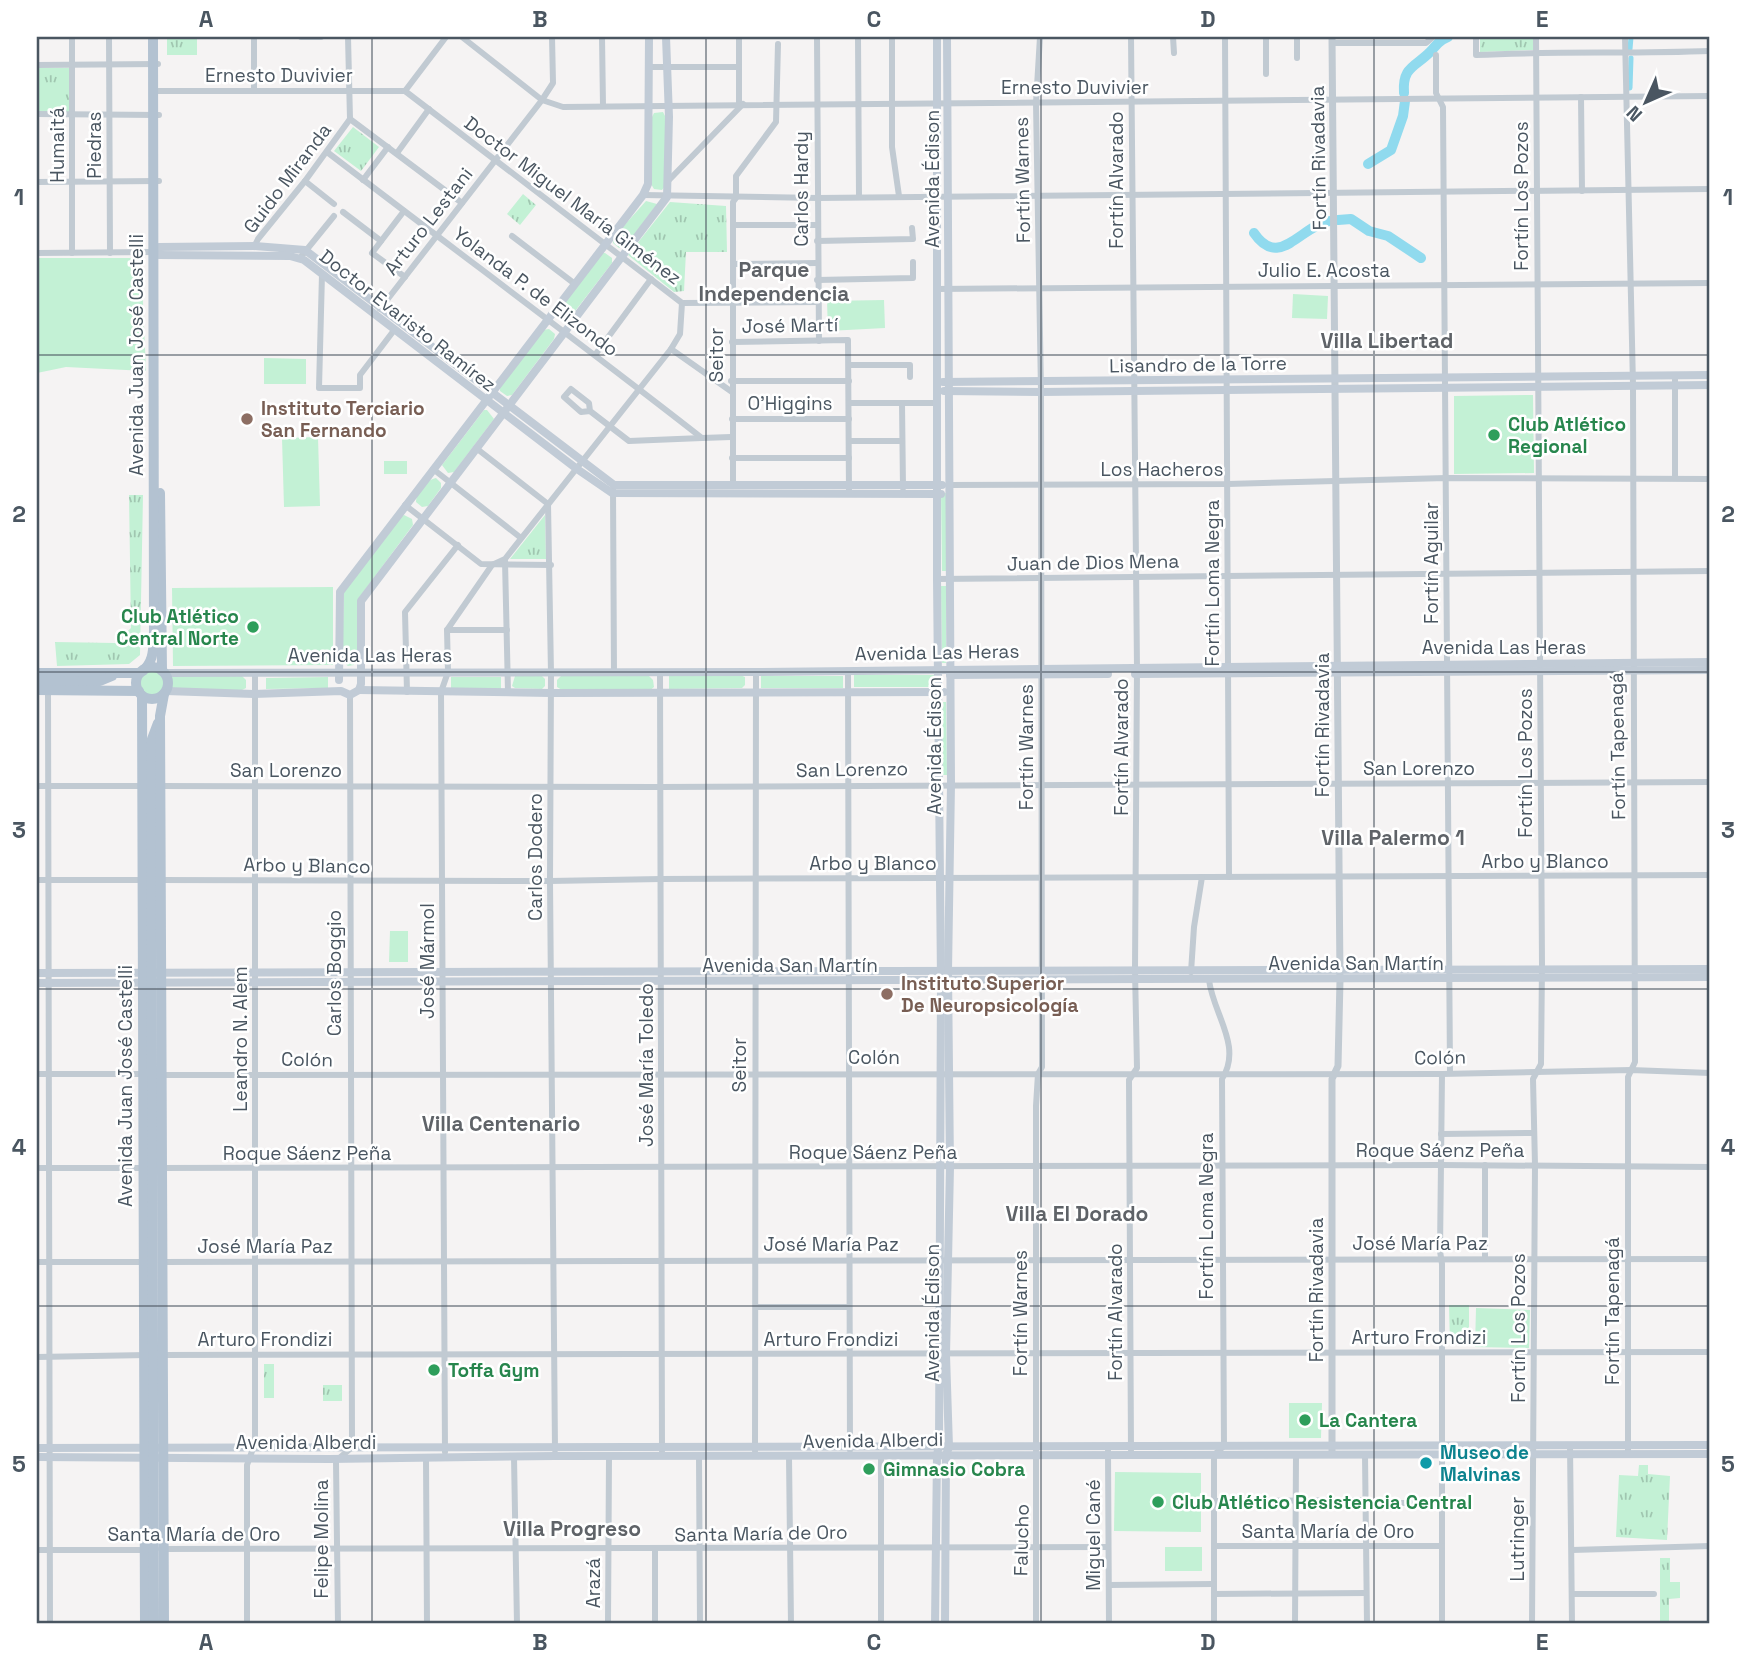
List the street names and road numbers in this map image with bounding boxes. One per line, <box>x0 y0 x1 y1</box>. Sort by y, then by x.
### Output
street label: Ernesto Duvivier <box>205 63 353 88</box>
street label: Ernesto Duvivier <box>1001 75 1149 100</box>
street label: Fortín Rivadavia <box>1305 85 1332 231</box>
street label: Humaitá <box>45 107 70 183</box>
street label: Avenida Édison <box>920 110 945 248</box>
street label: Piedras <box>82 111 107 179</box>
street label: Doctor Miguel María Giménez <box>459 111 686 290</box>
street label: Fortín Alvarado <box>1104 111 1129 249</box>
street label: Fortín Warnes <box>1009 117 1036 243</box>
street label: Guido Miranda <box>238 118 337 238</box>
street label: Fortín Los Pozos <box>1509 121 1534 271</box>
street label: Carlos Hardy <box>789 131 814 247</box>
street label: Arturo Lestani <box>378 162 478 280</box>
street label: Yolanda P. de Elizondo <box>448 221 623 362</box>
street label: Avenida Juan José Castelli <box>124 234 149 476</box>
street label: Doctor Evaristo Ramírez <box>314 244 501 397</box>
street label: Julio E. Acosta <box>1258 258 1390 283</box>
street label: José Martí <box>742 312 839 339</box>
street label: Seitor <box>704 328 729 382</box>
street label: Lisandro de la Torre <box>1109 350 1287 379</box>
street label: O'Higgins <box>747 391 833 416</box>
street label: Los Hacheros <box>1101 457 1223 482</box>
street label: Fortín Loma Negra <box>1200 499 1225 667</box>
street label: Fortín Aguilar <box>1419 502 1444 624</box>
street label: Juan de Dios Mena <box>1007 548 1179 577</box>
street label: Avenida Las Heras <box>1422 635 1586 660</box>
street label: Avenida Las Heras <box>854 639 1020 666</box>
street label: Avenida Las Heras <box>288 643 452 668</box>
street label: Fortín Rivadavia <box>1310 653 1335 797</box>
street label: Fortín Tapenagá <box>1604 672 1631 820</box>
street label: Avenida Édison <box>922 677 947 815</box>
street label: Fortín Alvarado <box>1109 678 1134 816</box>
street label: Fortín Warnes <box>1014 684 1039 810</box>
street label: Fortín Los Pozos <box>1513 688 1538 838</box>
street label: San Lorenzo <box>796 756 908 783</box>
street label: San Lorenzo <box>1363 756 1475 781</box>
street label: San Lorenzo <box>230 758 342 783</box>
street label: Carlos Dodero <box>523 793 548 921</box>
street label: Arbo y Blanco <box>1481 849 1609 874</box>
street label: Arbo y Blanco <box>809 851 937 876</box>
street label: Arbo y Blanco <box>243 852 371 879</box>
street label: José Mármol <box>415 903 440 1019</box>
street label: Carlos Boggio <box>322 910 347 1036</box>
street label: Avenida San Martín <box>1268 951 1444 976</box>
street label: Avenida San Martín <box>702 953 878 978</box>
street label: Avenida Juan José Castelli <box>113 965 138 1207</box>
street label: Leandro N. Alem <box>228 966 253 1112</box>
street label: José María Toledo <box>634 983 659 1147</box>
street label: Seitor <box>727 1038 752 1092</box>
street label: Colón <box>848 1045 900 1070</box>
street label: Colón <box>1414 1045 1466 1070</box>
street label: Colón <box>281 1047 333 1072</box>
street label: Fortín Loma Negra <box>1194 1132 1219 1300</box>
street label: Roque Sáenz Peña <box>1356 1138 1524 1163</box>
street label: Roque Sáenz Peña <box>789 1140 957 1165</box>
street label: Roque Sáenz Peña <box>223 1141 391 1166</box>
street label: Fortín Rivadavia <box>1304 1218 1329 1362</box>
street label: José María Paz <box>1352 1231 1488 1256</box>
street label: José María Paz <box>763 1232 899 1257</box>
street label: José María Paz <box>197 1234 333 1259</box>
street label: Fortín Tapenagá <box>1600 1237 1625 1385</box>
street label: Fortín Alvarado <box>1103 1243 1128 1381</box>
street label: Avenida Édison <box>920 1244 945 1382</box>
street label: Fortín Warnes <box>1008 1250 1033 1376</box>
street label: Fortín Los Pozos <box>1506 1253 1531 1403</box>
street label: Arturo Frondizi <box>1352 1325 1486 1350</box>
street label: Arturo Frondizi <box>198 1327 332 1352</box>
street label: Arturo Frondizi <box>764 1327 898 1352</box>
street label: Avenida Alberdi <box>802 1427 944 1454</box>
street label: Avenida Alberdi <box>236 1430 376 1455</box>
street label: Felipe Molina <box>309 1479 334 1599</box>
street label: Miguel Cané <box>1081 1479 1106 1591</box>
street label: Lutringer <box>1505 1497 1530 1581</box>
street label: Falucho <box>1008 1504 1035 1576</box>
street label: Santa María de Oro <box>674 1519 848 1548</box>
street label: Santa María de Oro <box>1241 1519 1415 1544</box>
street label: Santa María de Oro <box>107 1522 281 1547</box>
street label: Arazá <box>581 1558 606 1608</box>

